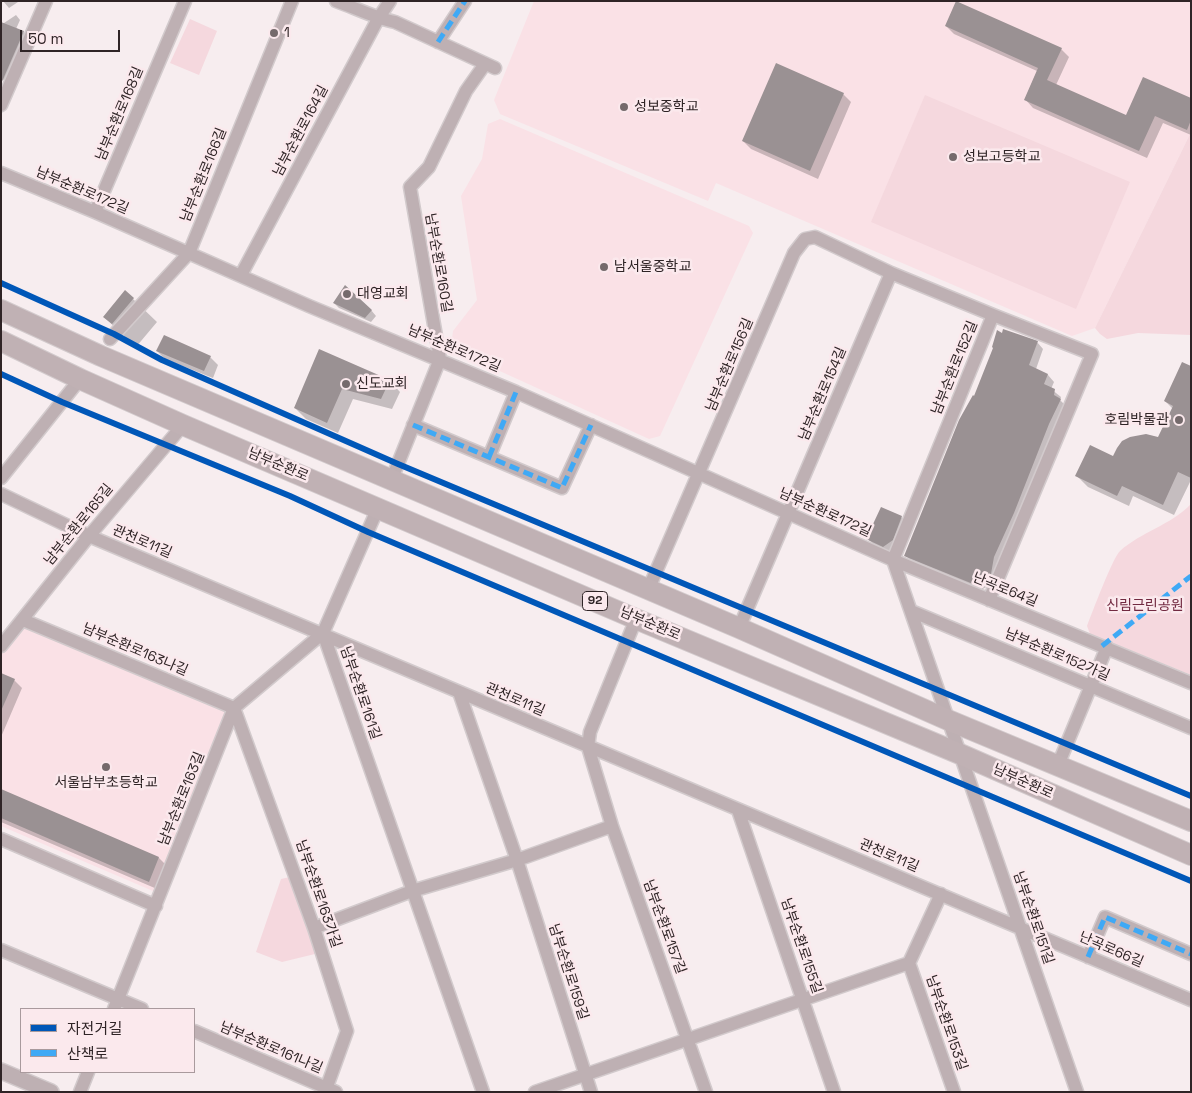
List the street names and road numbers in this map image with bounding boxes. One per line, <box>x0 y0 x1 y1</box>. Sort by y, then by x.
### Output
street label: 남부순환로168길 <box>93 64 147 164</box>
street label: 남부순환로164길 <box>270 83 332 179</box>
street label: 남부순환로166길 <box>177 125 231 225</box>
street label: 남부순환로172길 <box>33 164 131 218</box>
street label: 남부순환로160길 <box>421 212 455 314</box>
street label: 남부순환로156길 <box>703 316 757 414</box>
street label: 남부순환로152길 <box>929 319 981 417</box>
street label: 남부순환로172길 <box>405 322 503 376</box>
street label: 남부순환로154길 <box>796 345 850 443</box>
street label: 남부순환로 <box>245 445 311 485</box>
street label: 남부순환로165길 <box>41 481 117 569</box>
street label: 남부순환로172길 <box>776 485 874 541</box>
street label: 관천로11길 <box>110 522 174 562</box>
street label: 난곡로64길 <box>970 569 1040 611</box>
road number: 92 <box>582 592 608 610</box>
street label: 남부순환로 <box>617 604 683 644</box>
street label: 남부순환로163나길 <box>80 620 190 680</box>
street label: 남부순환로152가길 <box>1002 625 1112 685</box>
street label: 남부순환로161길 <box>336 644 384 742</box>
street label: 관천로11길 <box>483 680 547 720</box>
street label: 남부순환로163길 <box>155 749 209 849</box>
street label: 남부순환로 <box>990 761 1056 803</box>
street label: 관천로11길 <box>857 836 921 876</box>
street label: 남부순환로163가길 <box>292 838 344 950</box>
street label: 남부순환로151길 <box>1009 869 1057 967</box>
street label: 남부순환로157길 <box>639 877 689 977</box>
street label: 남부순환로155길 <box>777 896 825 996</box>
street label: 남부순환로159길 <box>545 922 591 1022</box>
street label: 난곡로66길 <box>1076 929 1146 971</box>
street label: 남부순환로153길 <box>922 973 970 1073</box>
street label: 남부순환로161나길 <box>217 1019 325 1077</box>

